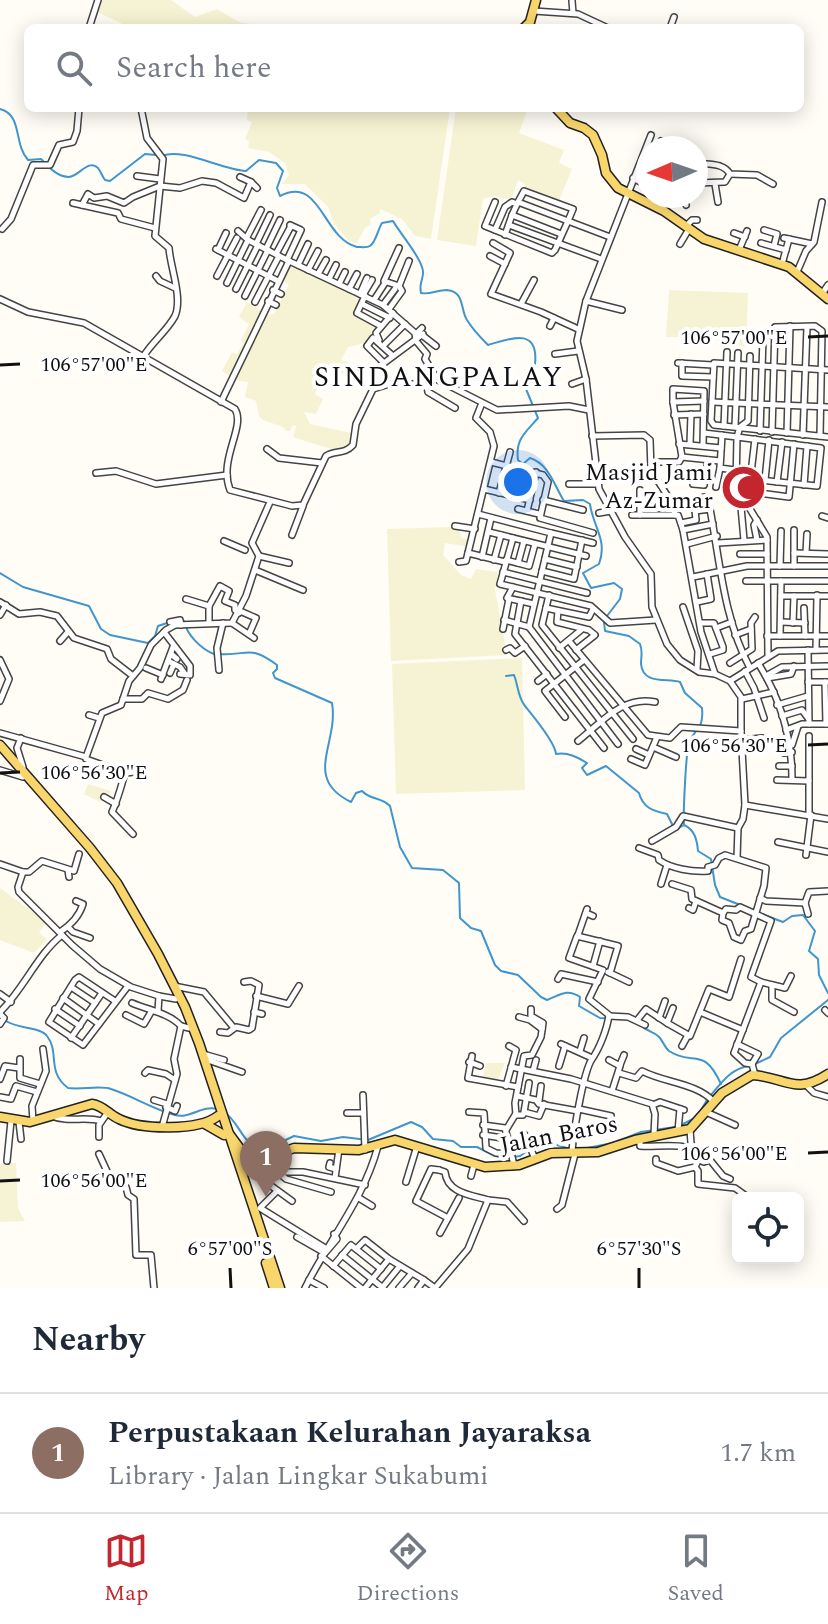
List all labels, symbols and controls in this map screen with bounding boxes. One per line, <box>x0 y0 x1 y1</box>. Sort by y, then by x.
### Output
search box <box>24 24 804 112</box>
text: Search here <box>116 45 272 91</box>
icon: search <box>52 46 96 90</box>
north arrow <box>636 136 708 208</box>
text: 106°57'00"E <box>680 323 788 353</box>
text: 106°57'00"E <box>40 350 148 380</box>
district label: SINDANGPALAY <box>314 356 564 399</box>
place label: Masjid Jami Az-Zumar <box>585 455 713 519</box>
your location <box>498 462 538 502</box>
mosque icon: Masjid Jami Az-Zumar <box>720 463 768 511</box>
text: 106°56'30"E <box>680 731 788 761</box>
text: 106°56'30"E <box>40 758 148 788</box>
street label: Jalan Baros <box>497 1106 621 1164</box>
pin: 1 <box>240 1131 292 1197</box>
text: 106°56'00"E <box>680 1139 788 1169</box>
text: 106°56'00"E <box>40 1166 148 1196</box>
map controls <box>732 1192 804 1264</box>
button: locate <box>732 1192 804 1264</box>
text: 6°57'00"S <box>188 1234 272 1264</box>
text: 6°57'30"S <box>597 1234 681 1264</box>
text: Nearby <box>32 1314 145 1366</box>
text: Perpustakaan Kelurahan Jayaraksa <box>108 1410 591 1456</box>
text: 1 <box>51 1433 65 1473</box>
text: 1.7 km <box>720 1433 796 1473</box>
text: Library · Jalan Lingkar Sukabumi <box>108 1456 488 1496</box>
tab: Map <box>104 1529 148 1610</box>
tab: Directions <box>357 1529 459 1610</box>
tab: Saved <box>667 1529 724 1610</box>

